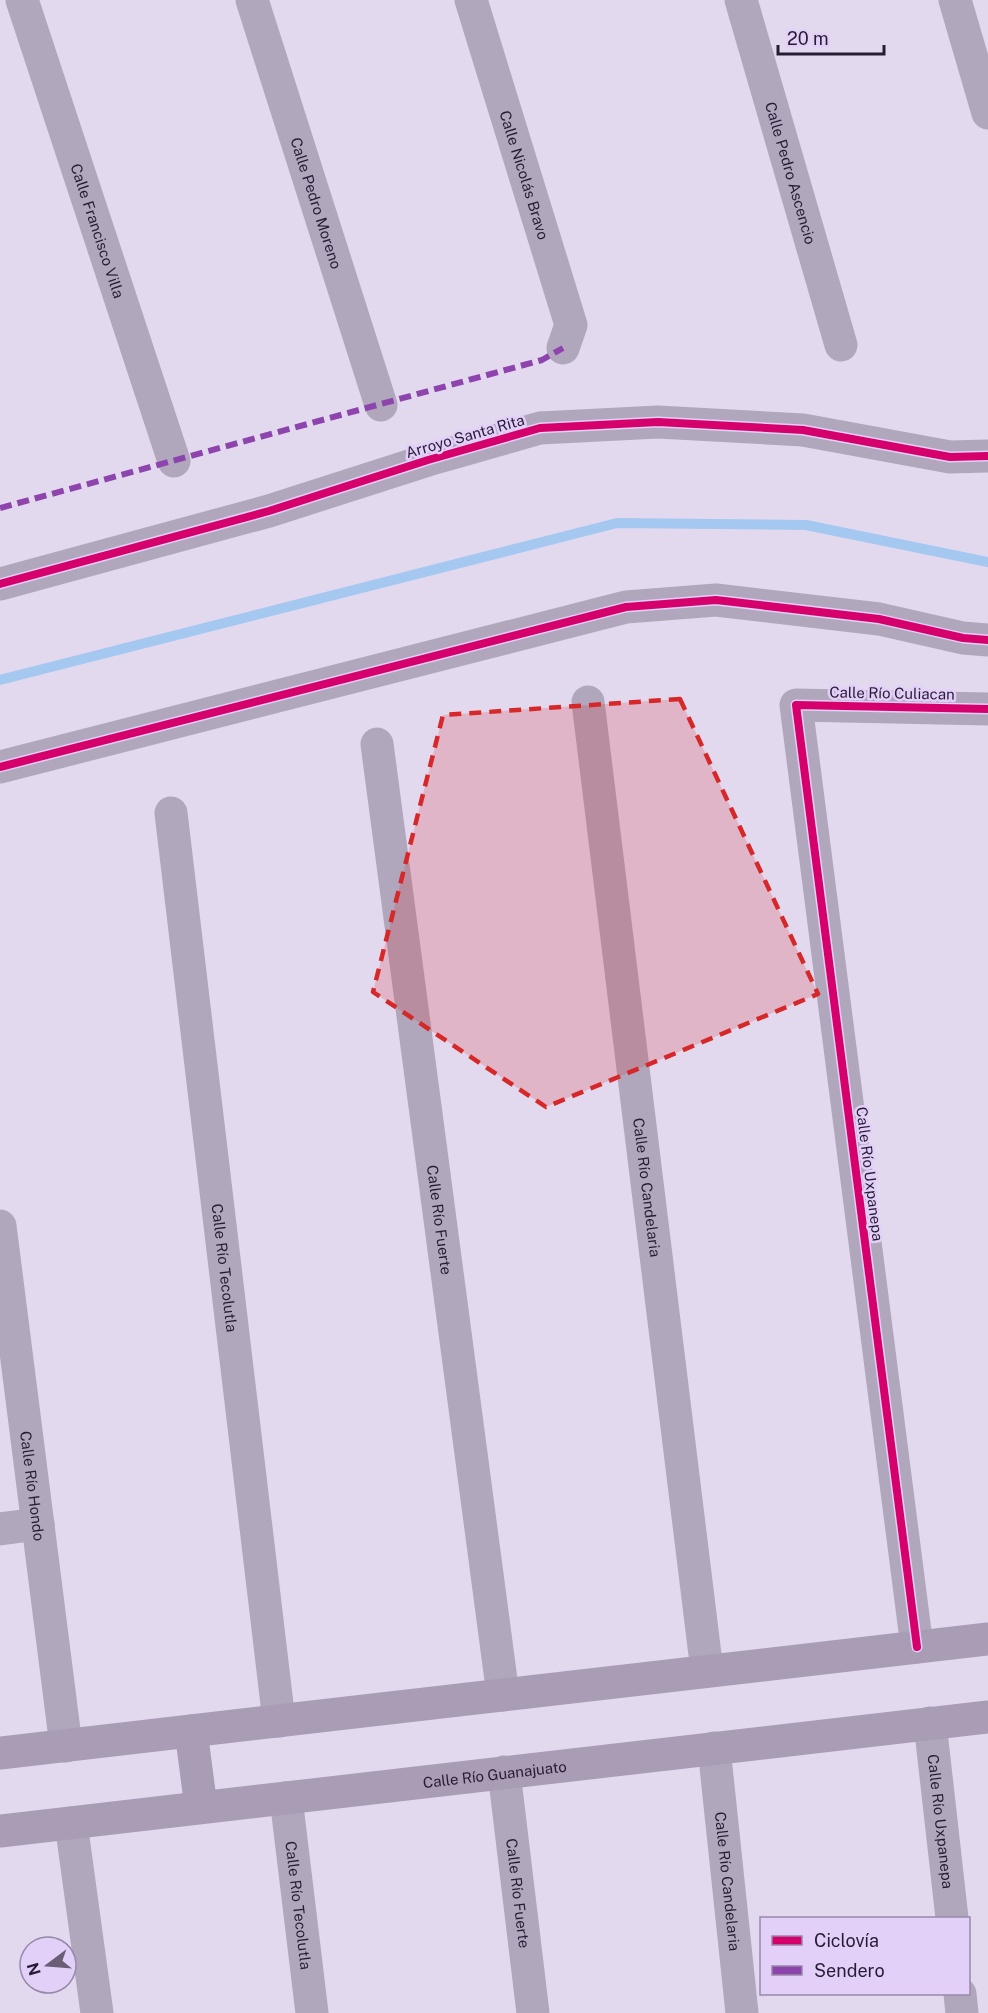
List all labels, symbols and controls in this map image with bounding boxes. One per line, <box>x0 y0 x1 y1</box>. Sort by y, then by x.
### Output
scale bar <box>778 18 884 56</box>
text: 20 m <box>787 28 829 49</box>
street label: Calle Pedro Ascencio <box>762 100 820 246</box>
street label: Calle Nicolás Bravo <box>497 108 553 242</box>
street label: Calle Pedro Moreno <box>288 135 346 271</box>
street label: Calle Francisco Villa <box>68 161 128 300</box>
street label: Arroyo Santa Rita <box>404 411 526 461</box>
street label: Calle Río Culiacan <box>829 683 955 703</box>
street label: Calle Río Uxpanepa <box>853 1106 887 1242</box>
street label: Calle Río Candelaria <box>631 1117 665 1258</box>
street label: Calle Río Fuerte <box>424 1164 456 1276</box>
street label: Calle Río Tecolutla <box>209 1203 241 1333</box>
street label: Calle Río Hondo <box>18 1430 48 1542</box>
street label: Calle Río Uxpanepa <box>925 1753 957 1890</box>
street label: Calle Río Guanajuato <box>422 1757 567 1791</box>
street label: Calle Río Candelaria <box>712 1811 744 1952</box>
street label: Calle Río Fuerte <box>504 1837 534 1949</box>
street label: Calle Río Tecolutla <box>283 1840 315 1971</box>
legend <box>760 1917 970 1995</box>
text: Ciclovía <box>814 1930 879 1951</box>
north arrow <box>18 1935 78 1995</box>
text: N <box>23 1960 45 1978</box>
text: Sendero <box>814 1960 885 1981</box>

